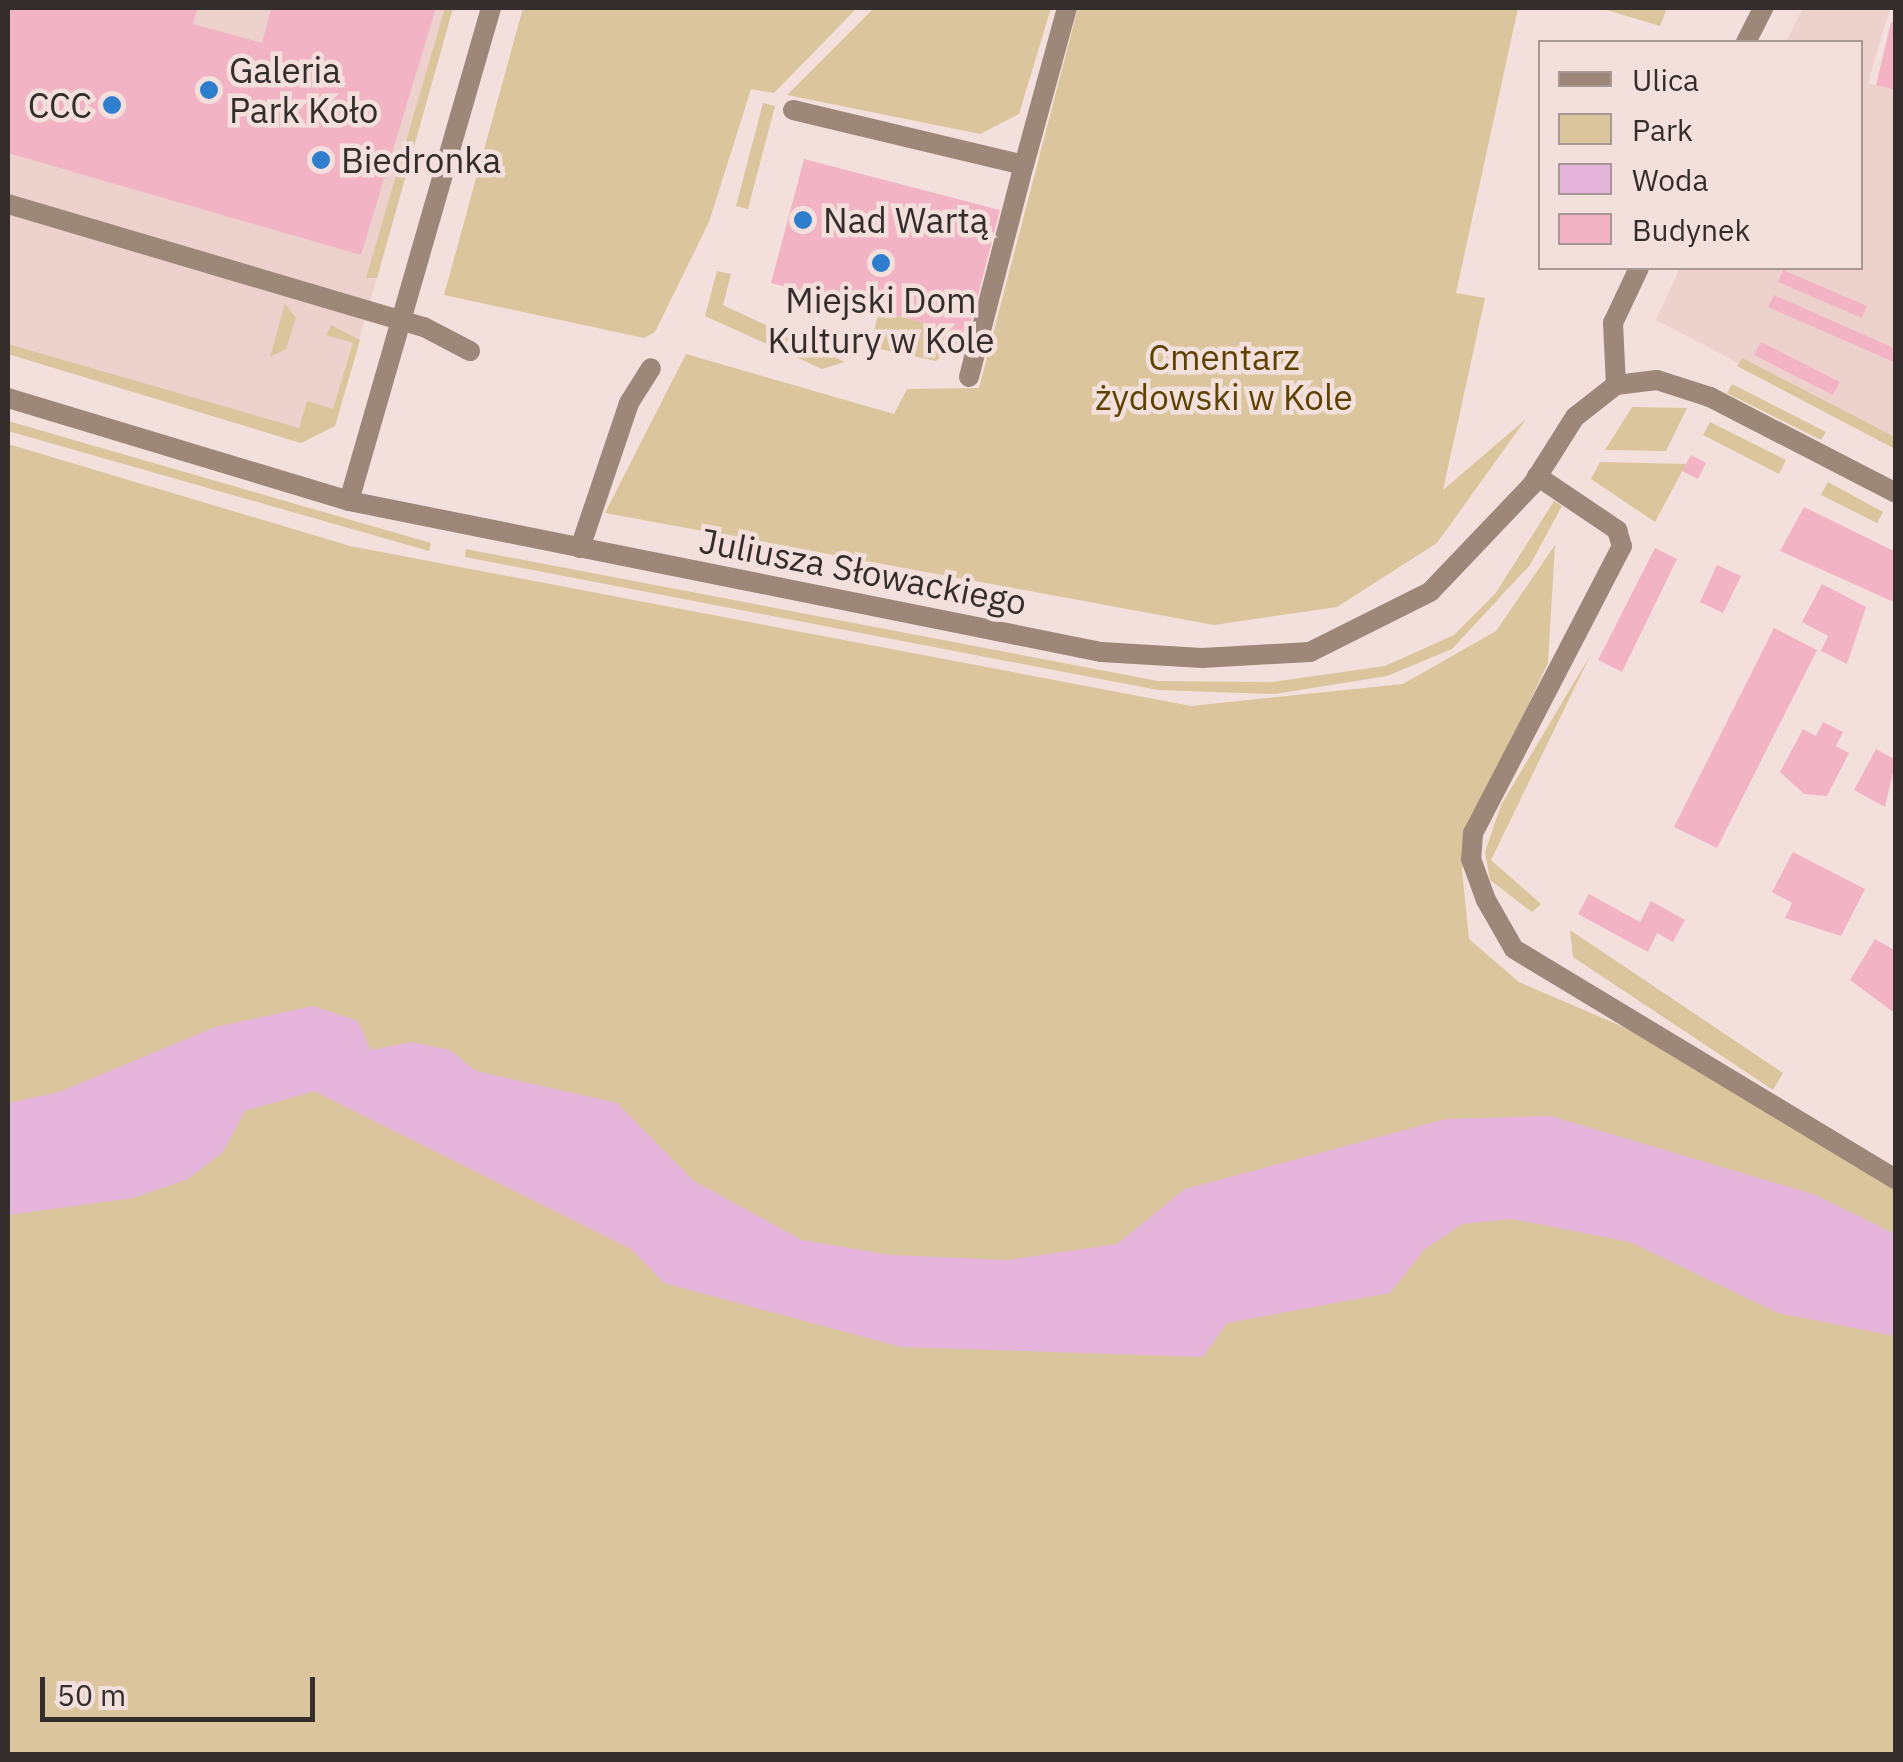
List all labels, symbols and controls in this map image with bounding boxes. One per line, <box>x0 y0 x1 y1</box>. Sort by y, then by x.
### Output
legend <box>1538 40 1863 270</box>
place label: Galeria Park Koło <box>229 49 378 131</box>
text: Ulica <box>1632 60 1699 99</box>
marker: Galeria Park Koło <box>198 79 220 101</box>
place label: CCC <box>28 84 92 126</box>
marker: CCC <box>101 94 123 116</box>
text: Park <box>1632 110 1693 149</box>
place label: Biedronka <box>341 139 501 181</box>
marker: Biedronka <box>310 149 332 171</box>
text: Woda <box>1632 160 1709 199</box>
place label: Nad Wartą <box>823 199 988 241</box>
marker: Nad Wartą <box>792 209 814 231</box>
text: Budynek <box>1632 210 1750 249</box>
marker: Miejski Dom Kultury w Kole <box>870 252 892 274</box>
place label: Miejski Dom Kultury w Kole <box>768 279 994 361</box>
park label: Cmentarz żydowski w Kole <box>1095 336 1353 418</box>
street label: Juliusza Słowackiego <box>696 519 1030 623</box>
scale bar <box>45 1657 320 1719</box>
text: 50 m <box>57 1675 126 1714</box>

